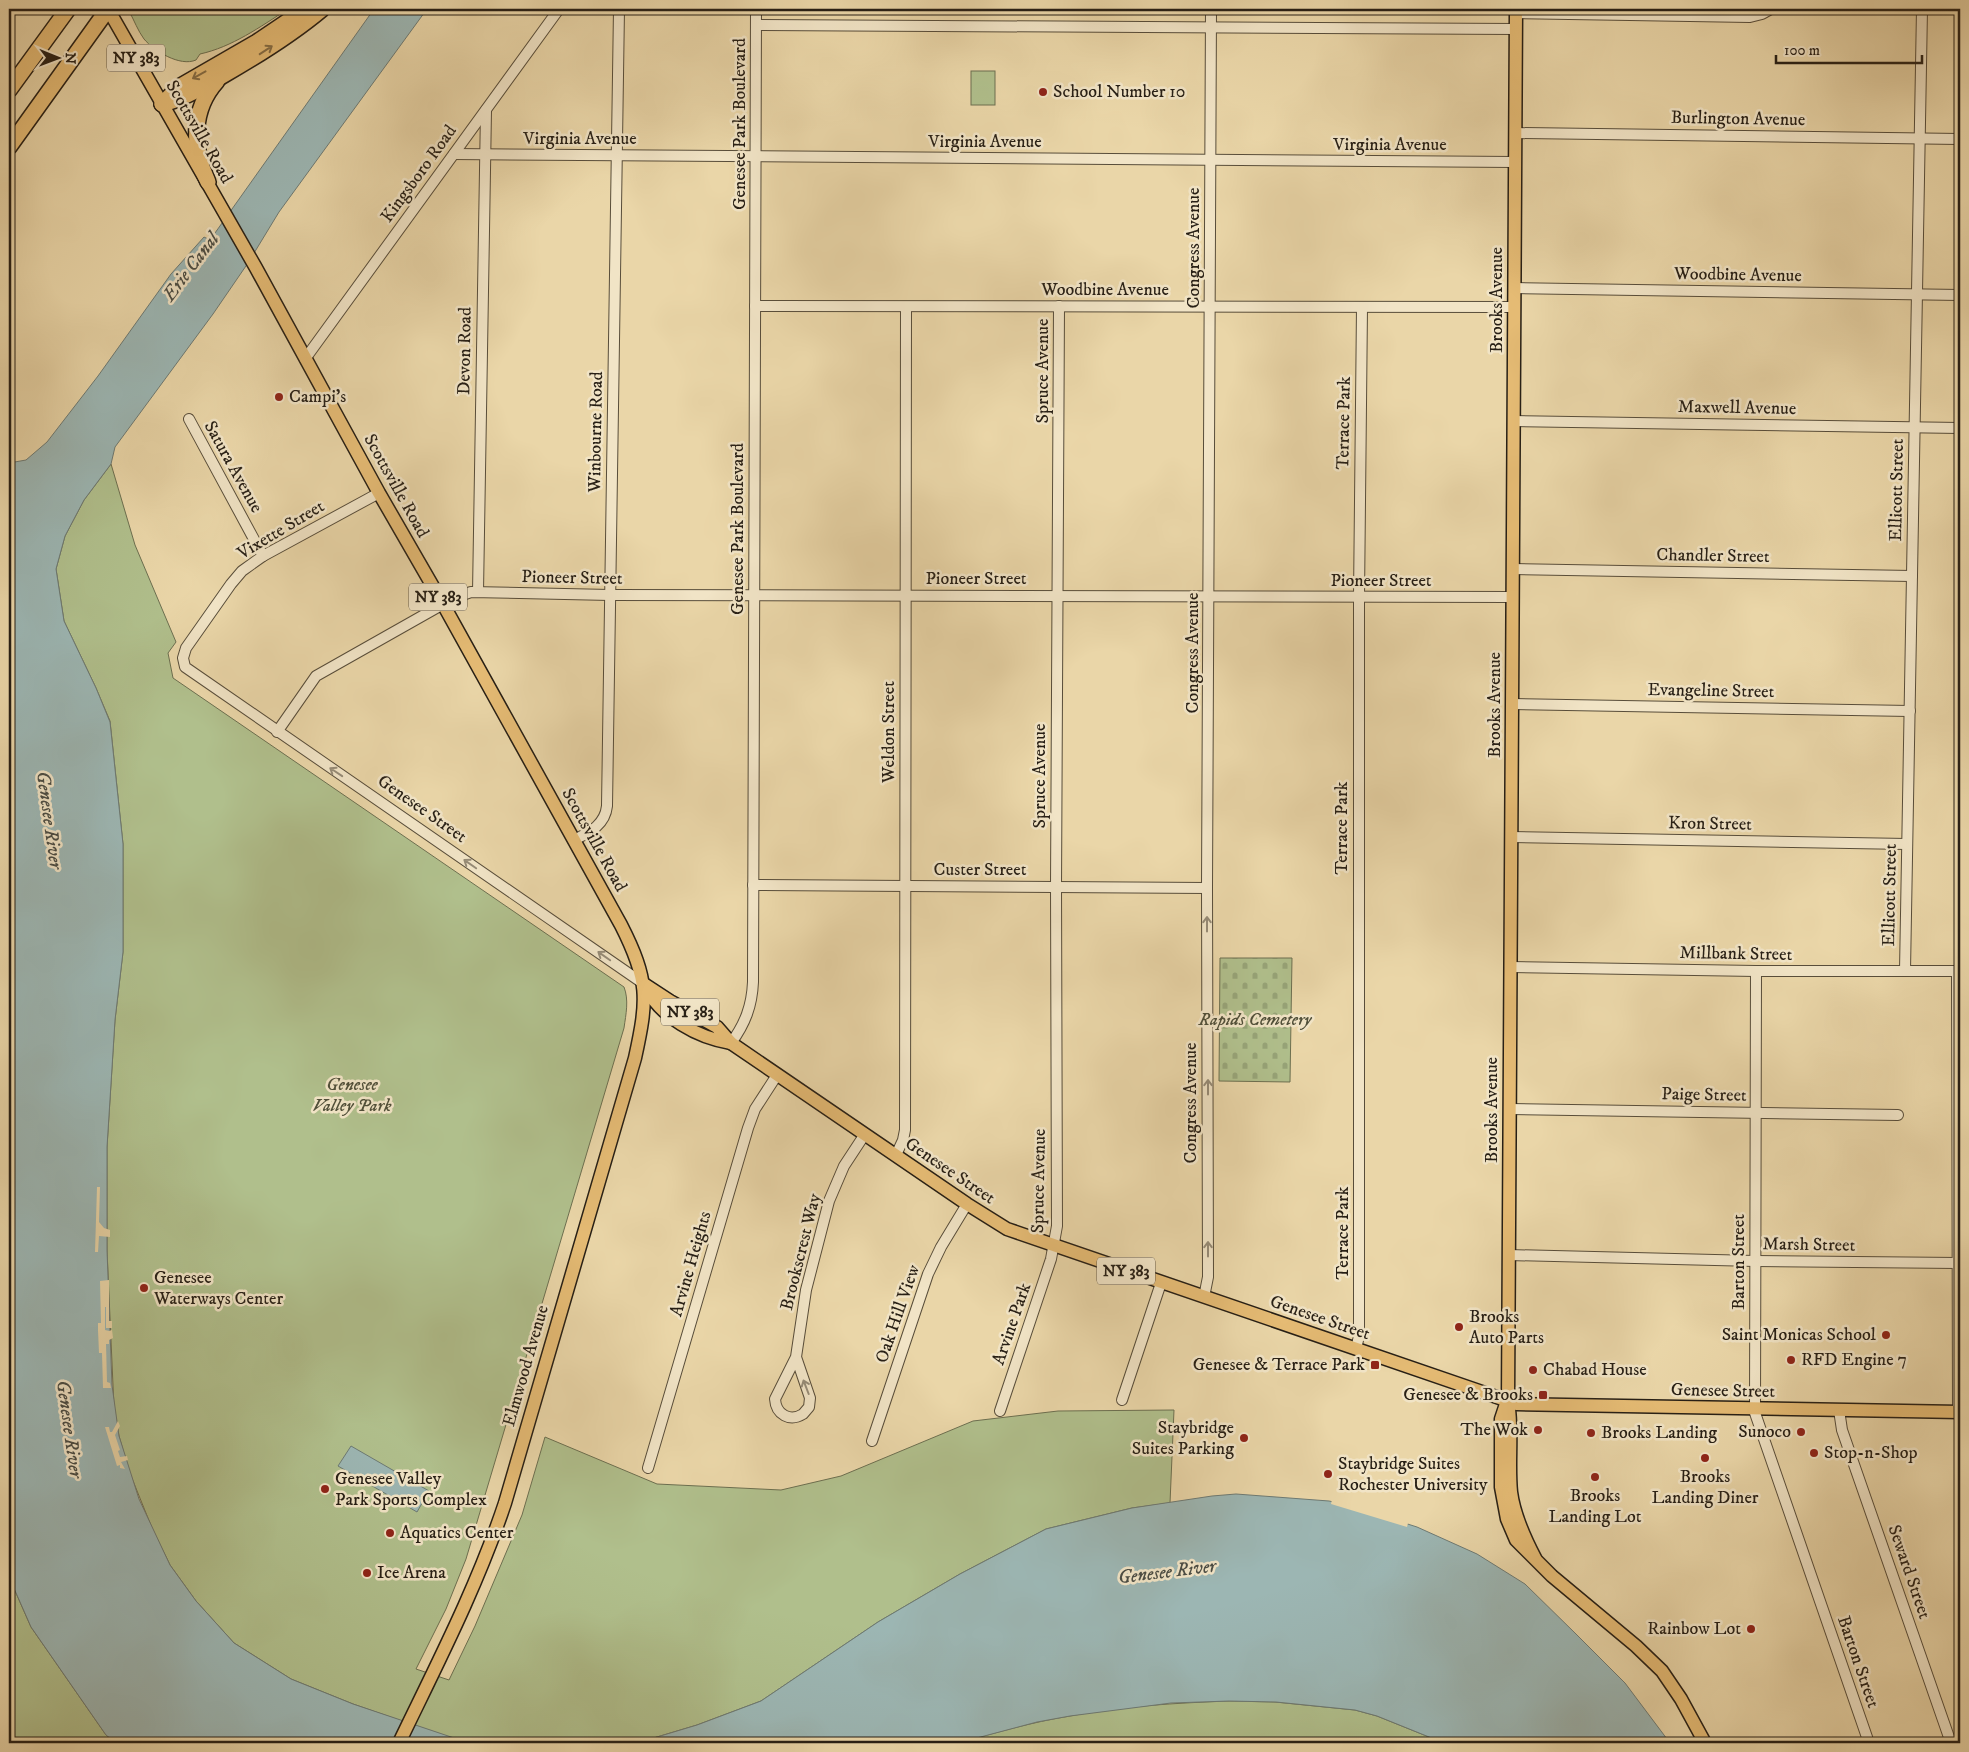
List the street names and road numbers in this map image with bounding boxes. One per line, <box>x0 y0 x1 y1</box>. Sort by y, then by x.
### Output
street label: Genesee Park Boulevard <box>729 38 751 210</box>
road number: NY 383 <box>107 44 165 72</box>
street label: Scottsville Road <box>161 77 237 187</box>
street label: Burlington Avenue <box>1671 107 1805 131</box>
street label: Kingsboro Road <box>376 121 462 227</box>
street label: Virginia Avenue <box>522 128 637 150</box>
street label: Virginia Avenue <box>927 131 1042 153</box>
street label: Virginia Avenue <box>1332 134 1447 156</box>
street label: Congress Avenue <box>1183 188 1205 308</box>
street label: Brooks Avenue <box>1486 247 1508 353</box>
street label: Woodbine Avenue <box>1673 263 1802 287</box>
street label: Woodbine Avenue <box>1040 279 1169 301</box>
street label: Devon Road <box>453 307 477 395</box>
street label: Spruce Avenue <box>1032 319 1054 423</box>
street label: Winbourne Road <box>584 371 608 494</box>
street label: Terrace Park <box>1332 376 1356 470</box>
street label: Maxwell Avenue <box>1678 396 1796 420</box>
street label: Satura Avenue <box>199 417 267 517</box>
street label: Scottsville Road <box>358 430 434 542</box>
street label: Ellicott Street <box>1885 438 1909 542</box>
street label: Genesee Park Boulevard <box>727 443 749 615</box>
street label: Vixette Street <box>233 495 329 565</box>
street label: Chandler Street <box>1656 544 1770 568</box>
street label: Pioneer Street <box>521 566 623 590</box>
street label: Pioneer Street <box>925 568 1027 590</box>
street label: Pioneer Street <box>1330 570 1432 592</box>
road number: NY 383 <box>409 584 467 610</box>
street label: Congress Avenue <box>1182 593 1204 713</box>
street label: Brooks Avenue <box>1484 652 1506 758</box>
street label: Evangeline Street <box>1647 679 1775 703</box>
street label: Weldon Street <box>878 681 900 784</box>
street label: Spruce Avenue <box>1029 724 1051 828</box>
street label: Genesee Street <box>373 770 471 848</box>
street label: Terrace Park <box>1331 781 1353 875</box>
street label: Scottsville Road <box>556 784 632 896</box>
street label: Kron Street <box>1668 812 1752 836</box>
street label: Ellicott Street <box>1878 843 1902 947</box>
street label: Custer Street <box>933 859 1027 881</box>
street label: Millbank Street <box>1679 942 1793 966</box>
road number: NY 383 <box>661 999 719 1026</box>
street label: Congress Avenue <box>1180 1043 1202 1163</box>
street label: Brooks Avenue <box>1481 1057 1503 1163</box>
street label: Paige Street <box>1661 1083 1747 1107</box>
street label: Spruce Avenue <box>1027 1128 1051 1234</box>
street label: Genesee Street <box>901 1133 1000 1209</box>
street label: Terrace Park <box>1332 1186 1354 1280</box>
street label: Brookscrest Way <box>776 1191 826 1313</box>
street label: Arvine Heights <box>665 1209 717 1319</box>
street label: Barton Street <box>1728 1214 1750 1310</box>
street label: Marsh Street <box>1762 1233 1856 1257</box>
road number: NY 383 <box>1097 1258 1155 1284</box>
street label: Oak Hill View <box>871 1261 925 1366</box>
street label: Arvine Park <box>988 1280 1036 1368</box>
street label: Genesee Street <box>1267 1291 1373 1345</box>
street label: Elmwood Avenue <box>498 1303 554 1429</box>
street label: Genesee Street <box>1671 1379 1776 1403</box>
street label: Seward Street <box>1883 1522 1935 1622</box>
street label: Barton Street <box>1832 1613 1884 1711</box>

